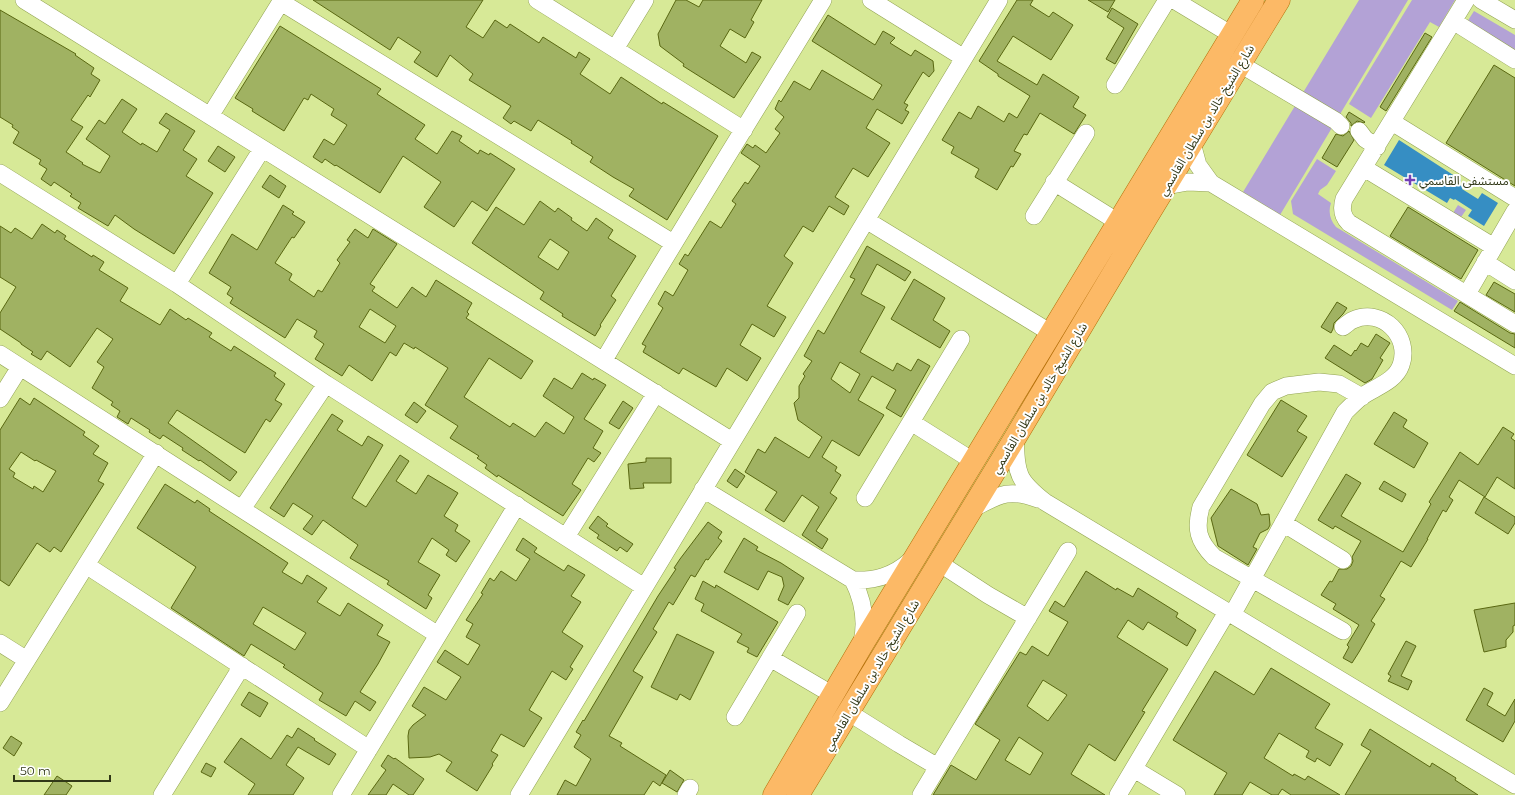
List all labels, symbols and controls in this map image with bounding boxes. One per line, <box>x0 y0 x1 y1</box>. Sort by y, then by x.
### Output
street label: شارع الشيخ خالد بن سلطان القاسمي <box>1155 42 1259 200</box>
place label: مستشفى القاسمي <box>1419 173 1509 190</box>
marker: مستشفى القاسمي <box>1404 174 1416 186</box>
street label: شارع الشيخ خالد بن سلطان القاسمي <box>988 320 1092 478</box>
street label: شارع الشيخ خالد بن سلطان القاسمي <box>820 597 924 755</box>
scale bar <box>14 757 110 783</box>
text: 50 m <box>20 763 51 778</box>

